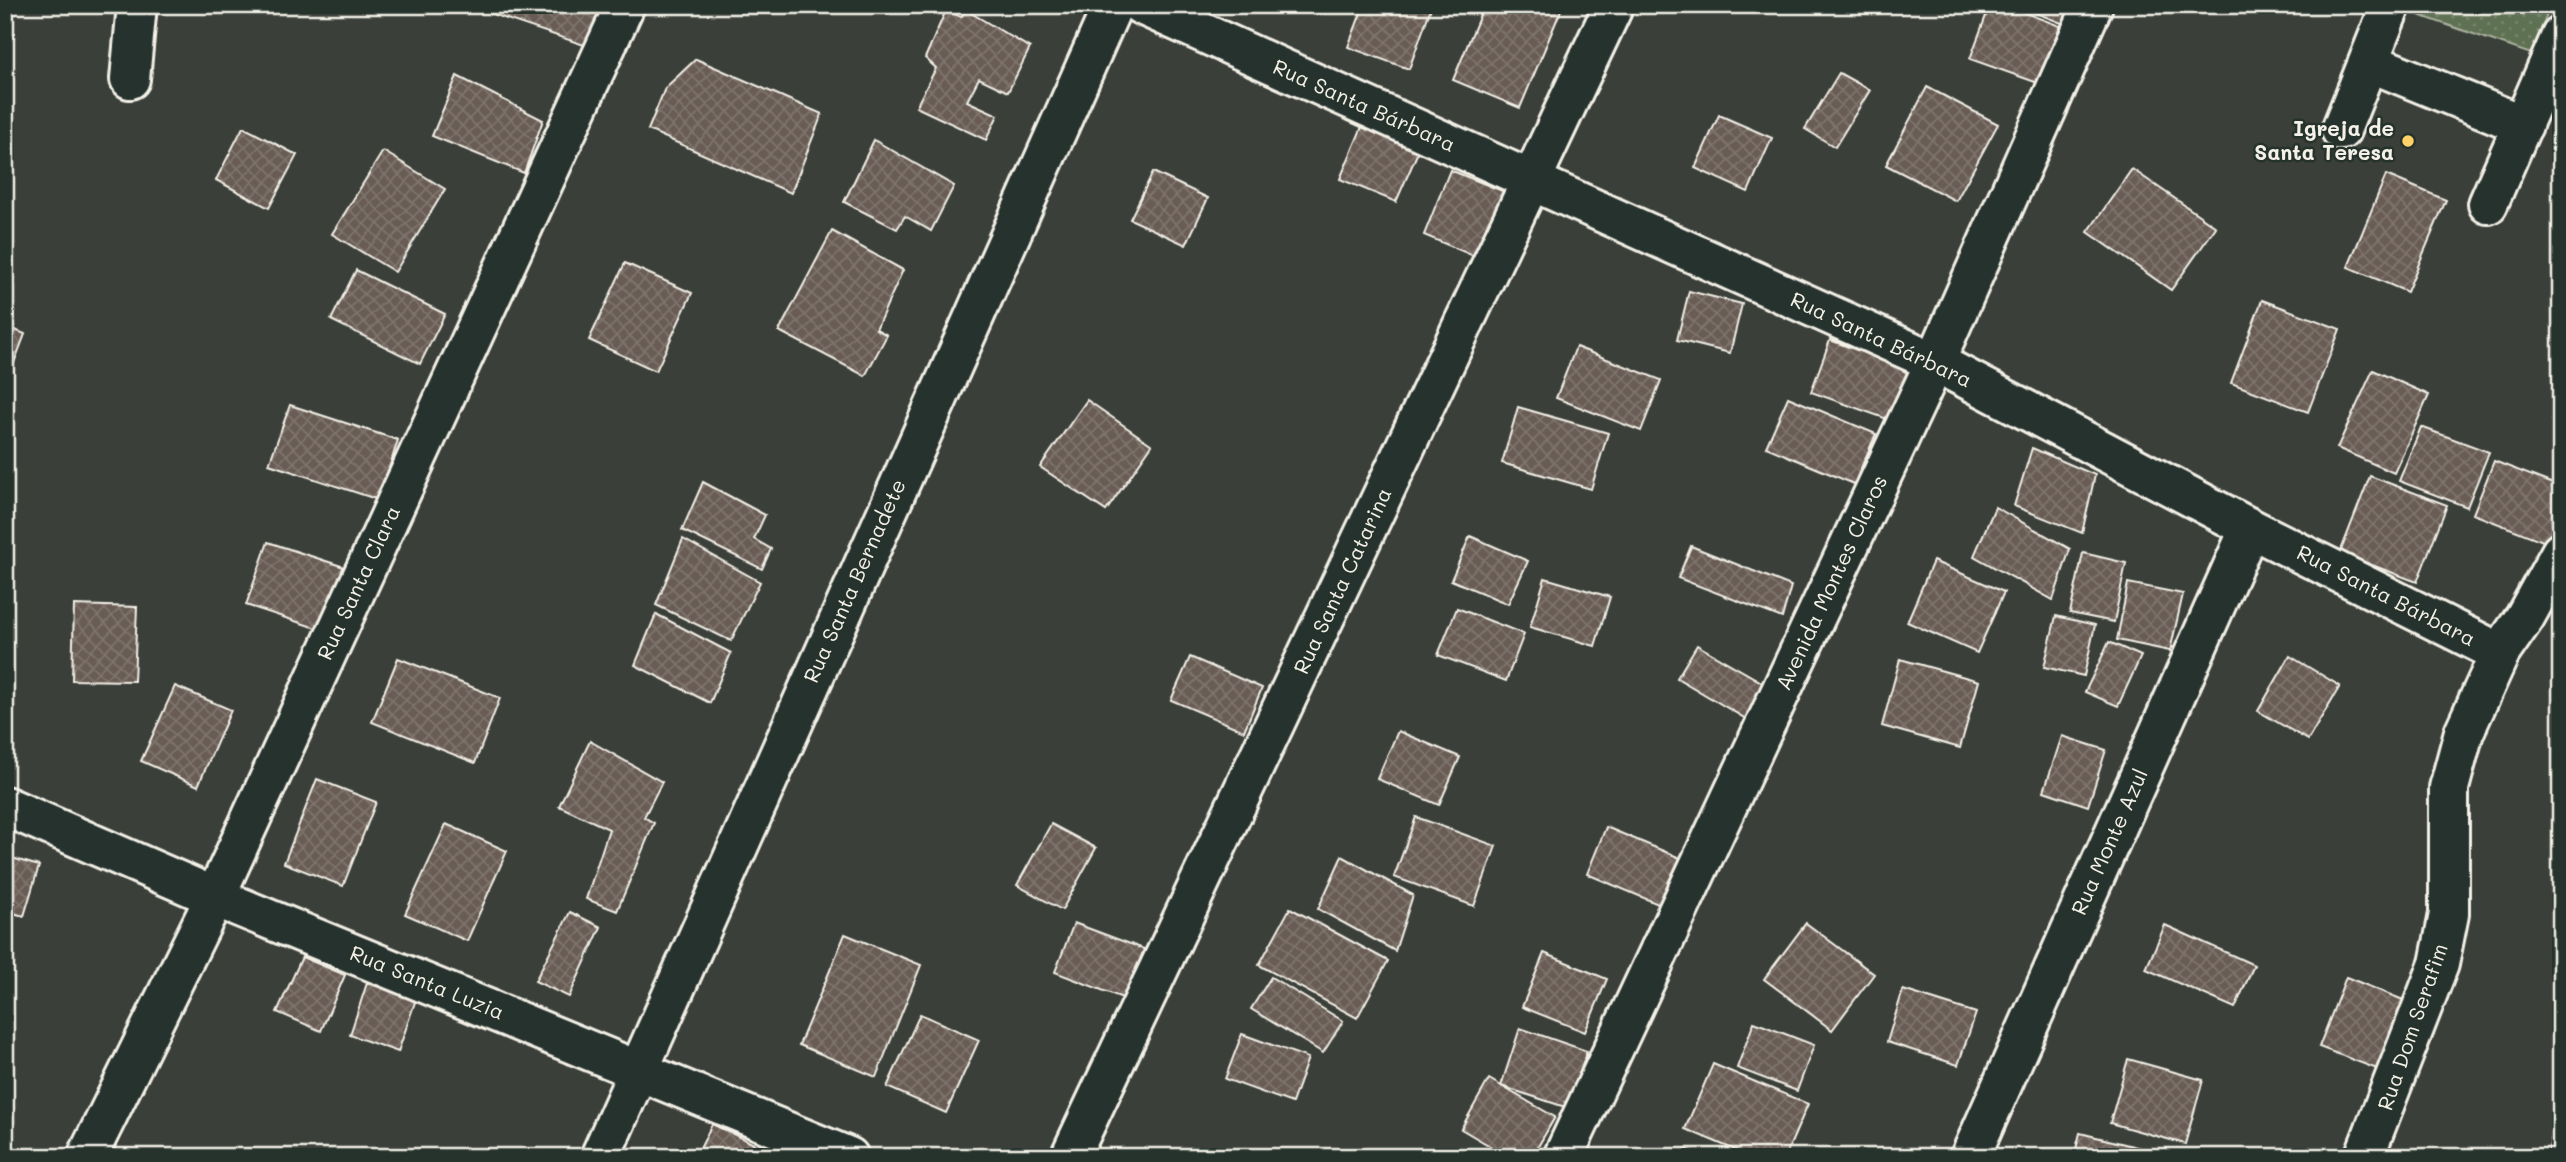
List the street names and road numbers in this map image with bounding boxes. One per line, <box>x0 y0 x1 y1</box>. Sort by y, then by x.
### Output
street label: Rua Santa Bárbara <box>1269 52 1460 157</box>
street label: Rua Santa Bárbara <box>1787 285 1977 393</box>
street label: Avenida Montes Claros <box>1769 471 1892 694</box>
street label: Rua Santa Bernadete <box>797 474 911 686</box>
street label: Rua Santa Catarina <box>1287 483 1397 678</box>
street label: Rua Santa Clara <box>310 501 405 664</box>
street label: Rua Santa Bárbara <box>2293 538 2481 651</box>
street label: Rua Monte Azul <box>2064 764 2153 919</box>
street label: Rua Santa Luzia <box>346 938 509 1025</box>
street label: Rua Dom Serafim <box>2370 939 2453 1114</box>

